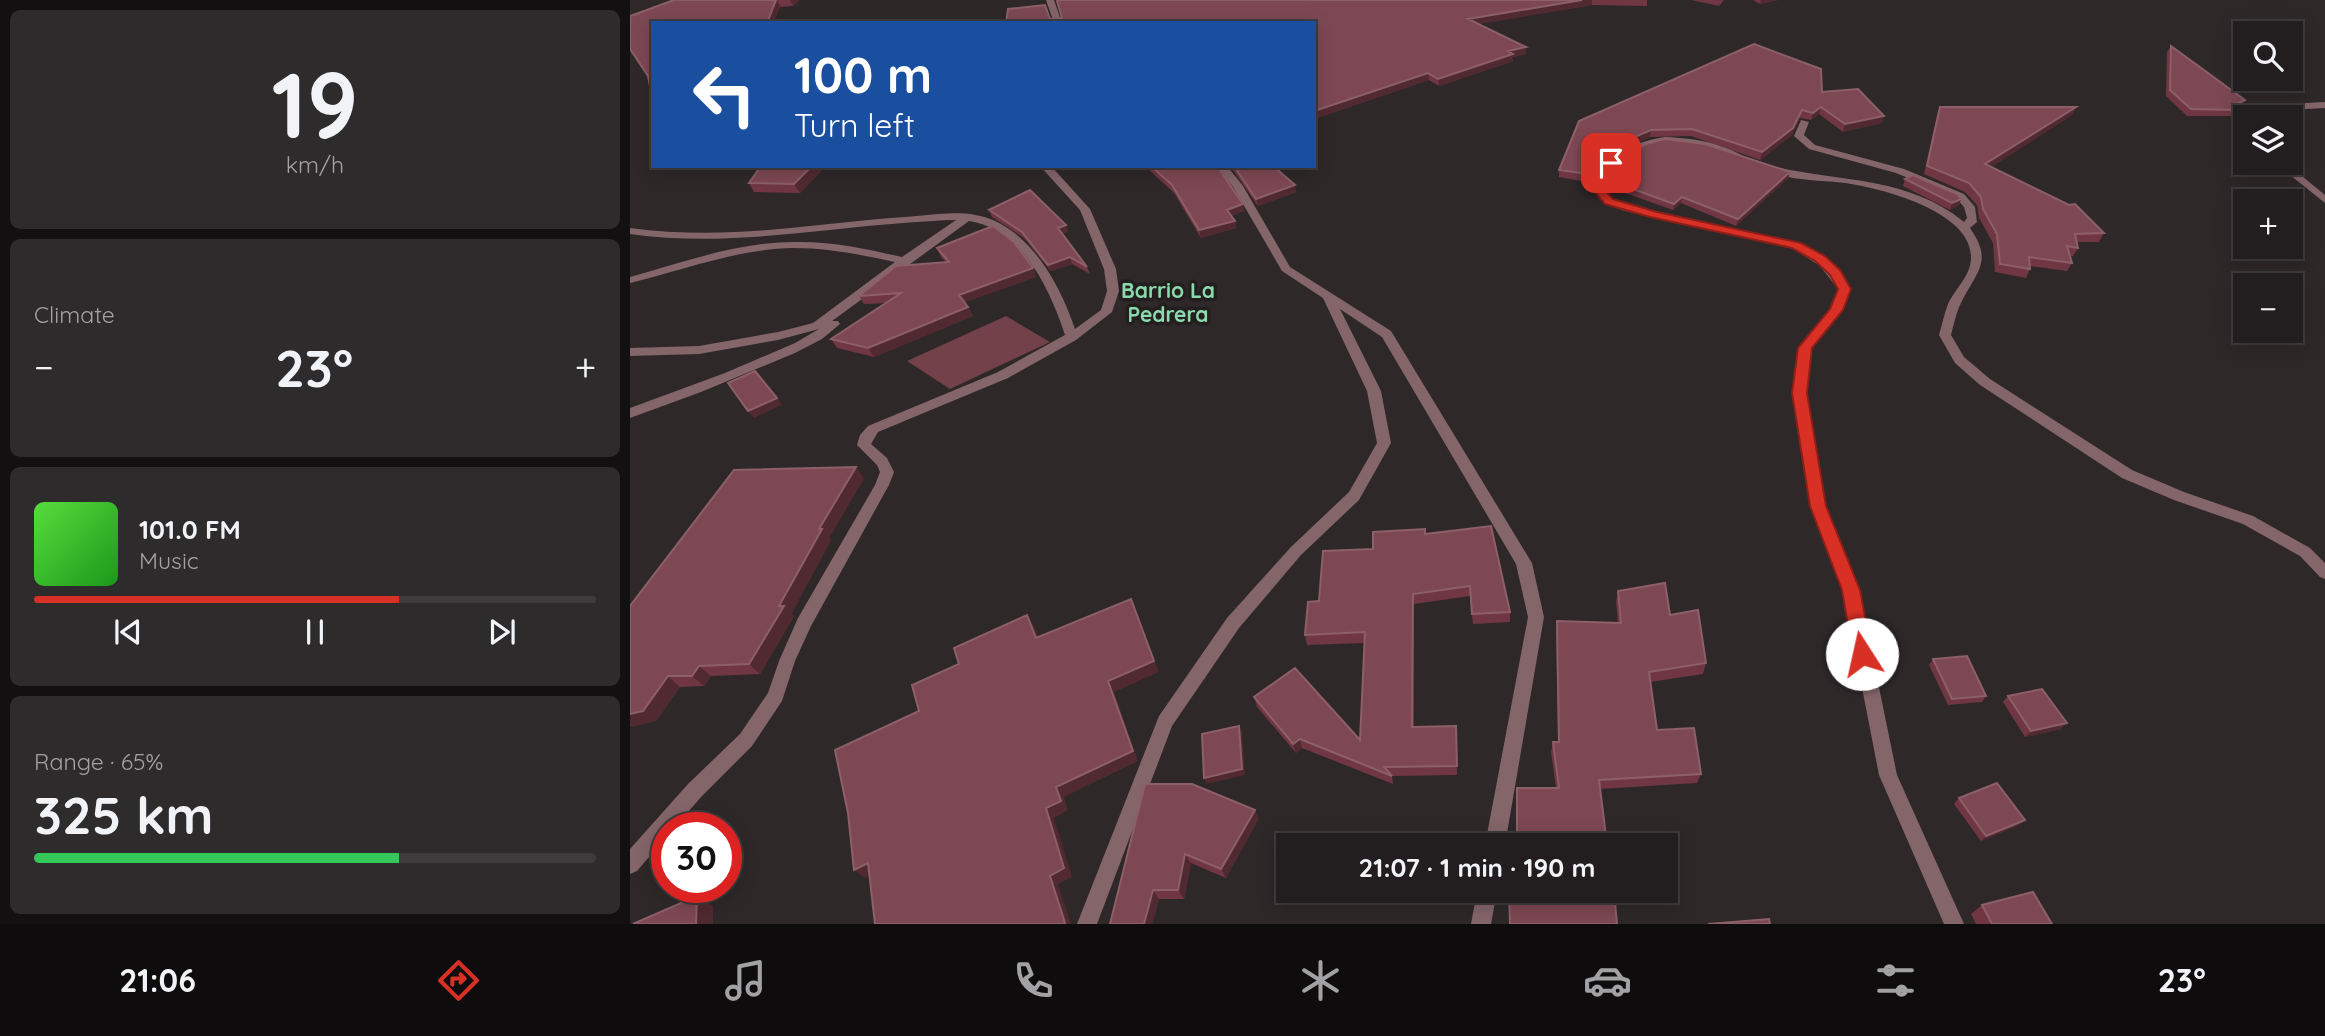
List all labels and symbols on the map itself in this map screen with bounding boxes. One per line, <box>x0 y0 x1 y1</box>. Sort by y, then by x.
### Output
pin <box>1581 133 1641 193</box>
district label: Barrio La Pedrera <box>1121 277 1215 327</box>
position arrow <box>1825 617 1899 691</box>
speed limit sign: 30 <box>651 812 742 903</box>

